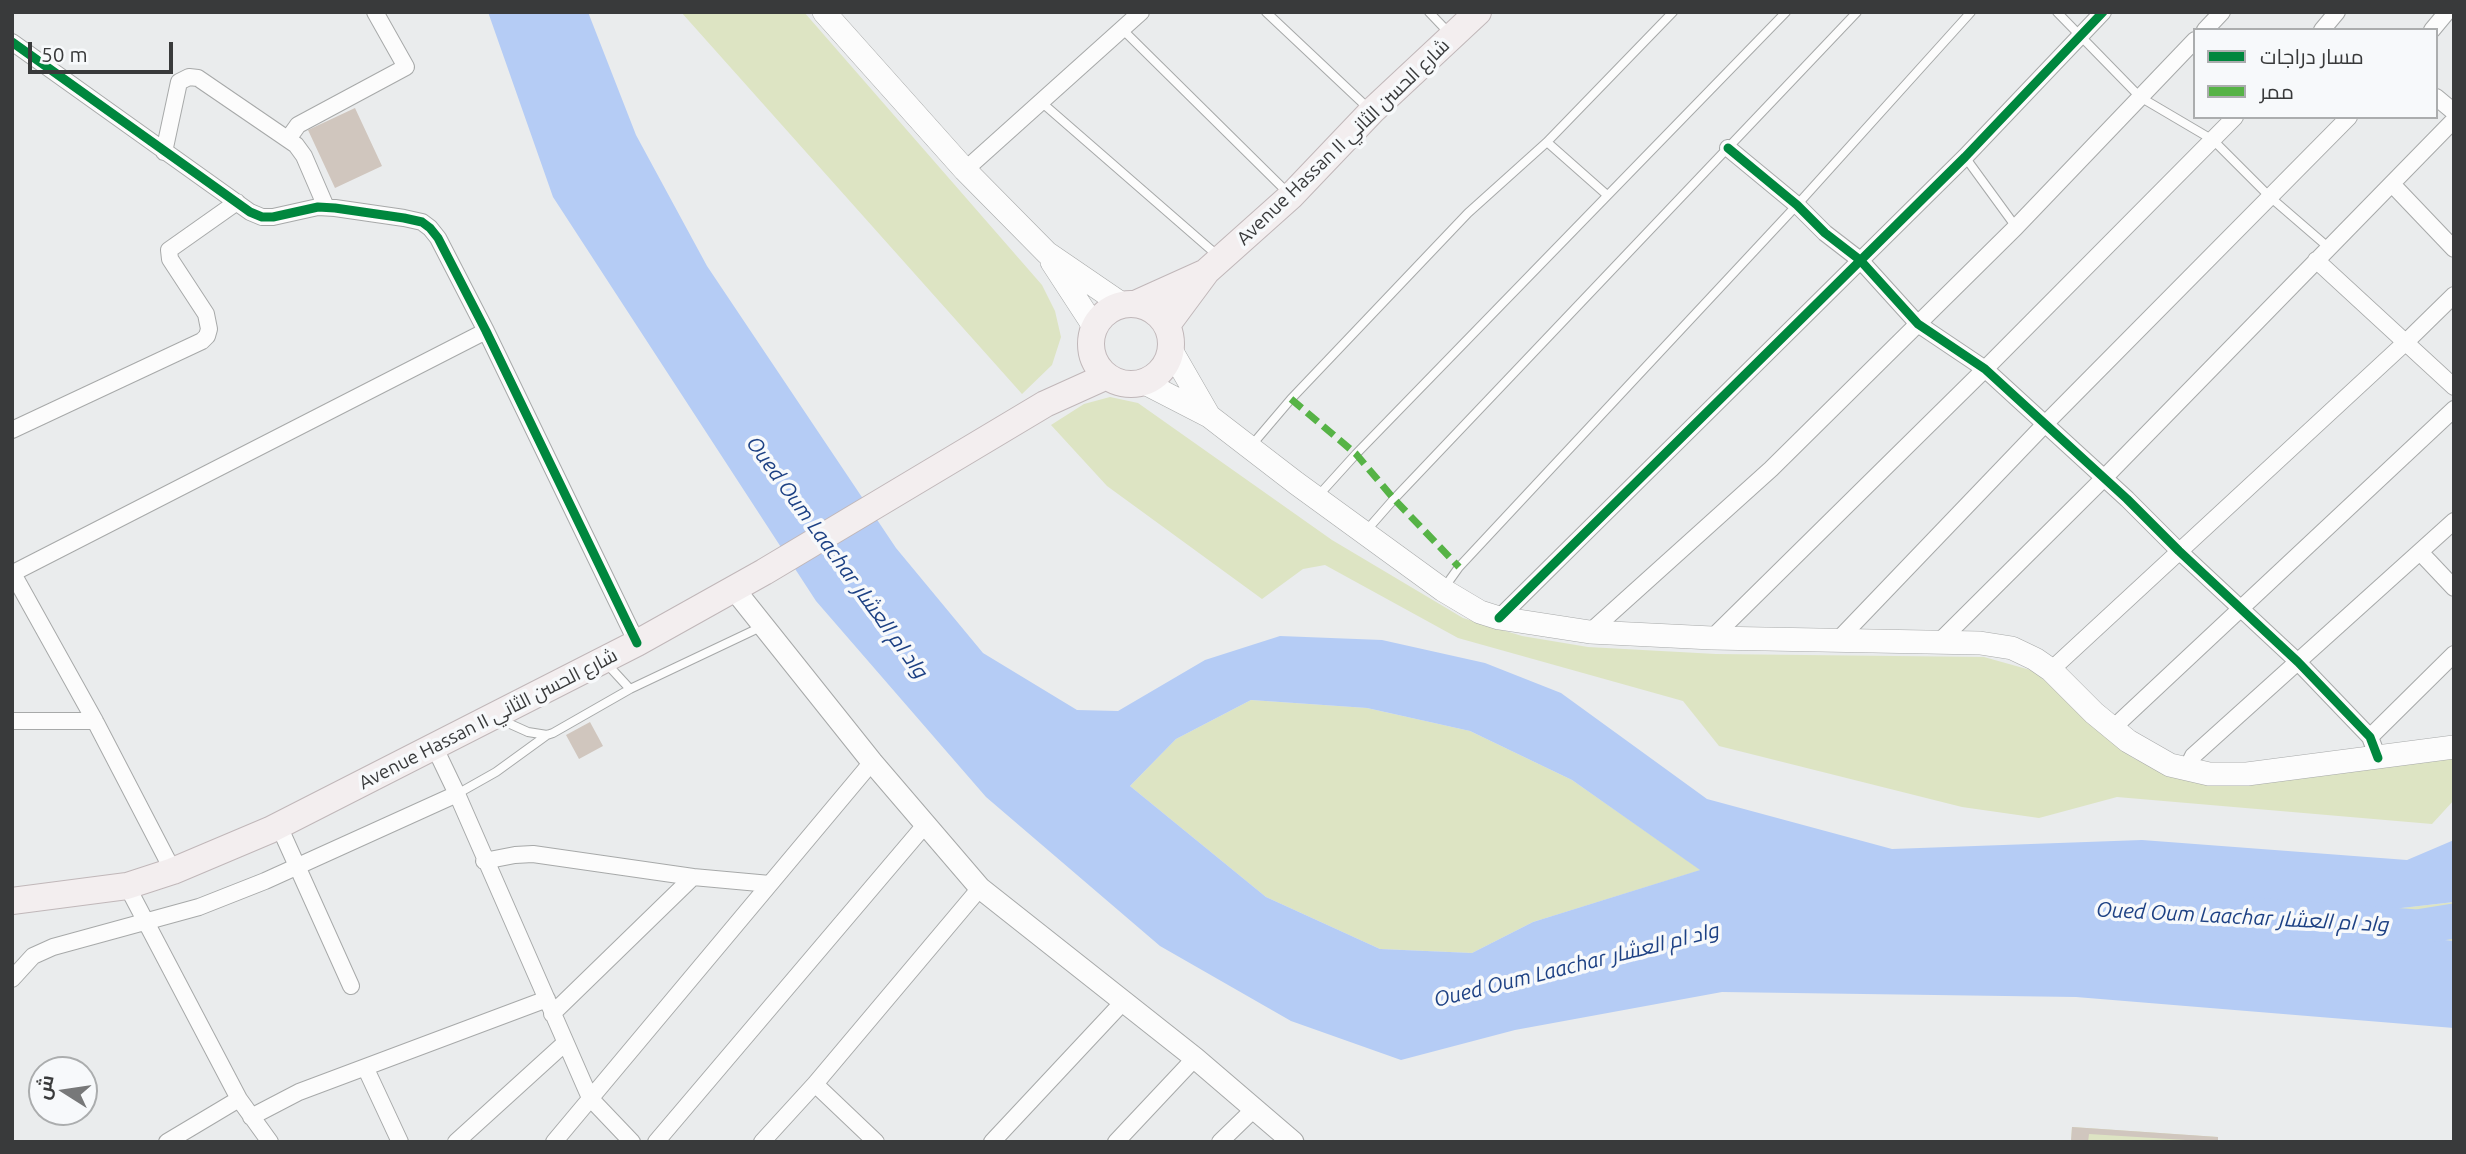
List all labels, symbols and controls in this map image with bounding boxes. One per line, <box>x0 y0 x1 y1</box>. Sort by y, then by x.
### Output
scale bar <box>32 28 177 72</box>
legend <box>2193 28 2438 119</box>
street label: Avenue Hassan II شارع الحسن الثاني <box>1232 34 1454 250</box>
text: 50 m <box>41 42 88 66</box>
text: مسار دراجات <box>2260 44 2364 68</box>
text: ممر <box>2260 79 2294 103</box>
water label: Oued Oum Laachar واد ام العشار <box>741 431 933 683</box>
street label: Avenue Hassan II شارع الحسن الثاني <box>355 644 621 794</box>
water label: Oued Oum Laachar واد ام العشار <box>2095 897 2389 937</box>
water label: Oued Oum Laachar واد ام العشار <box>1431 917 1721 1013</box>
north arrow <box>28 1056 98 1126</box>
text: ش <box>31 1073 58 1101</box>

